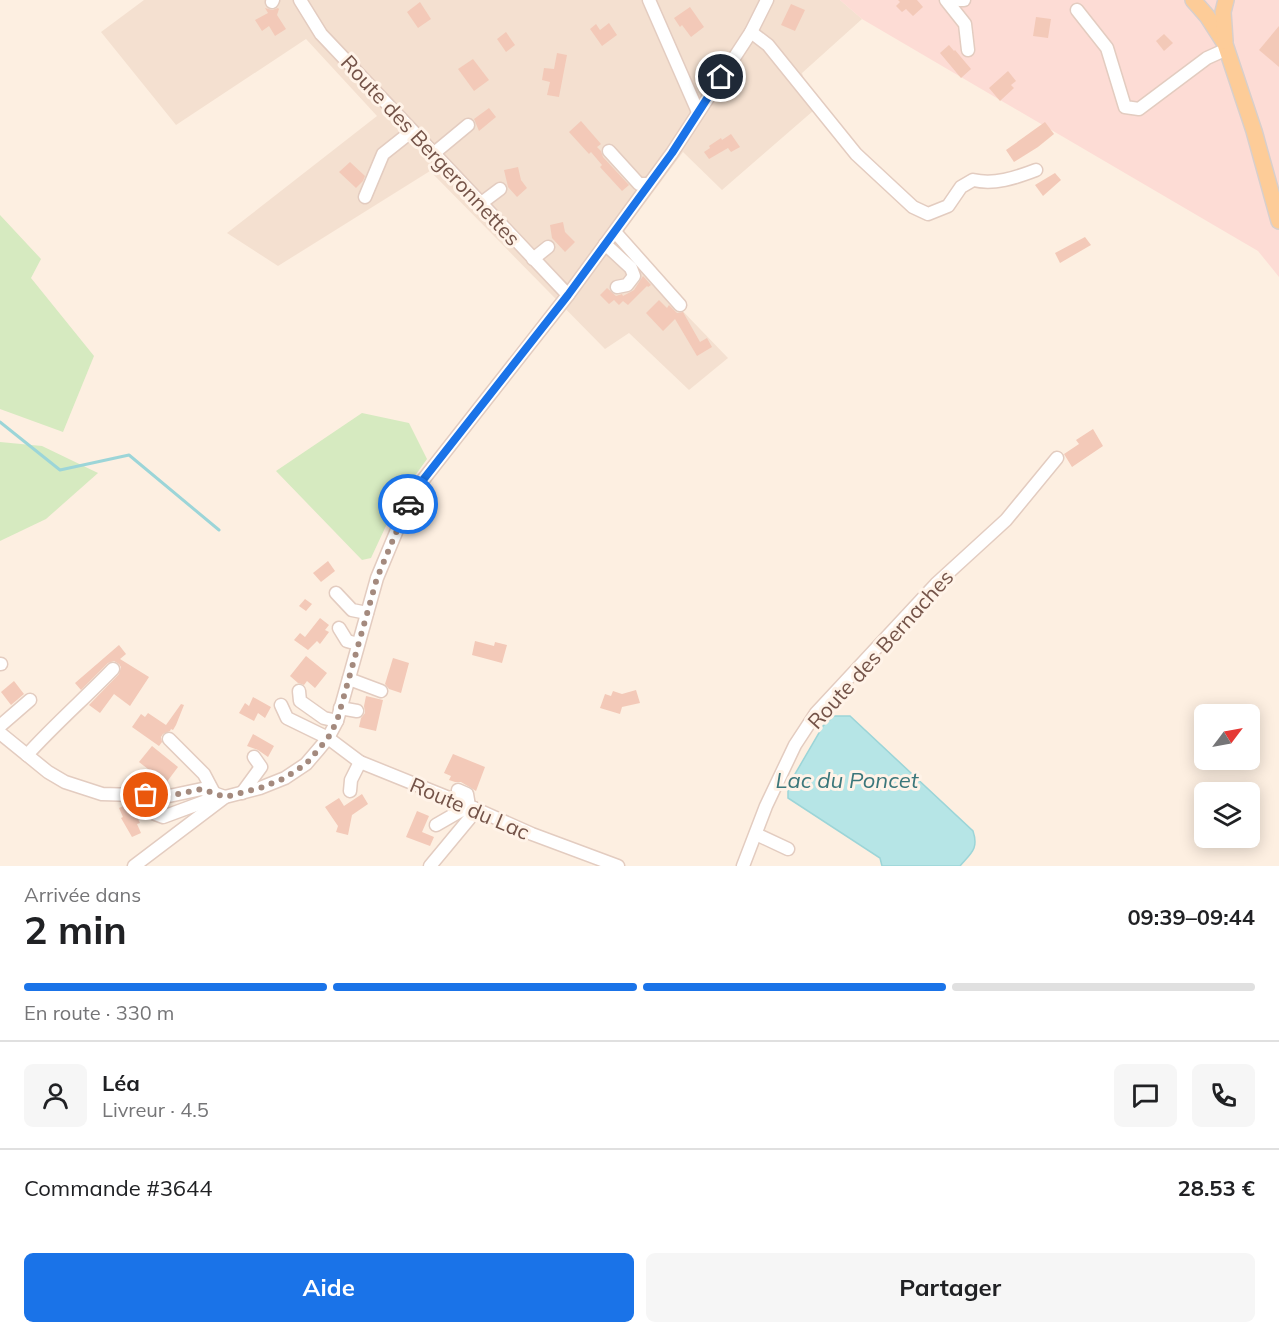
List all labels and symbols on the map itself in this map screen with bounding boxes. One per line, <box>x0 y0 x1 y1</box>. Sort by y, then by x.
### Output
street label: Route des Bergeronnettes <box>336 49 526 251</box>
pin <box>695 51 746 102</box>
courier <box>378 474 438 534</box>
street label: Route des Bernaches <box>802 564 958 734</box>
north arrow <box>1194 704 1260 770</box>
water label: Lac du Poncet <box>775 766 920 794</box>
pin <box>120 769 171 820</box>
street label: Route du Lac <box>406 771 534 845</box>

